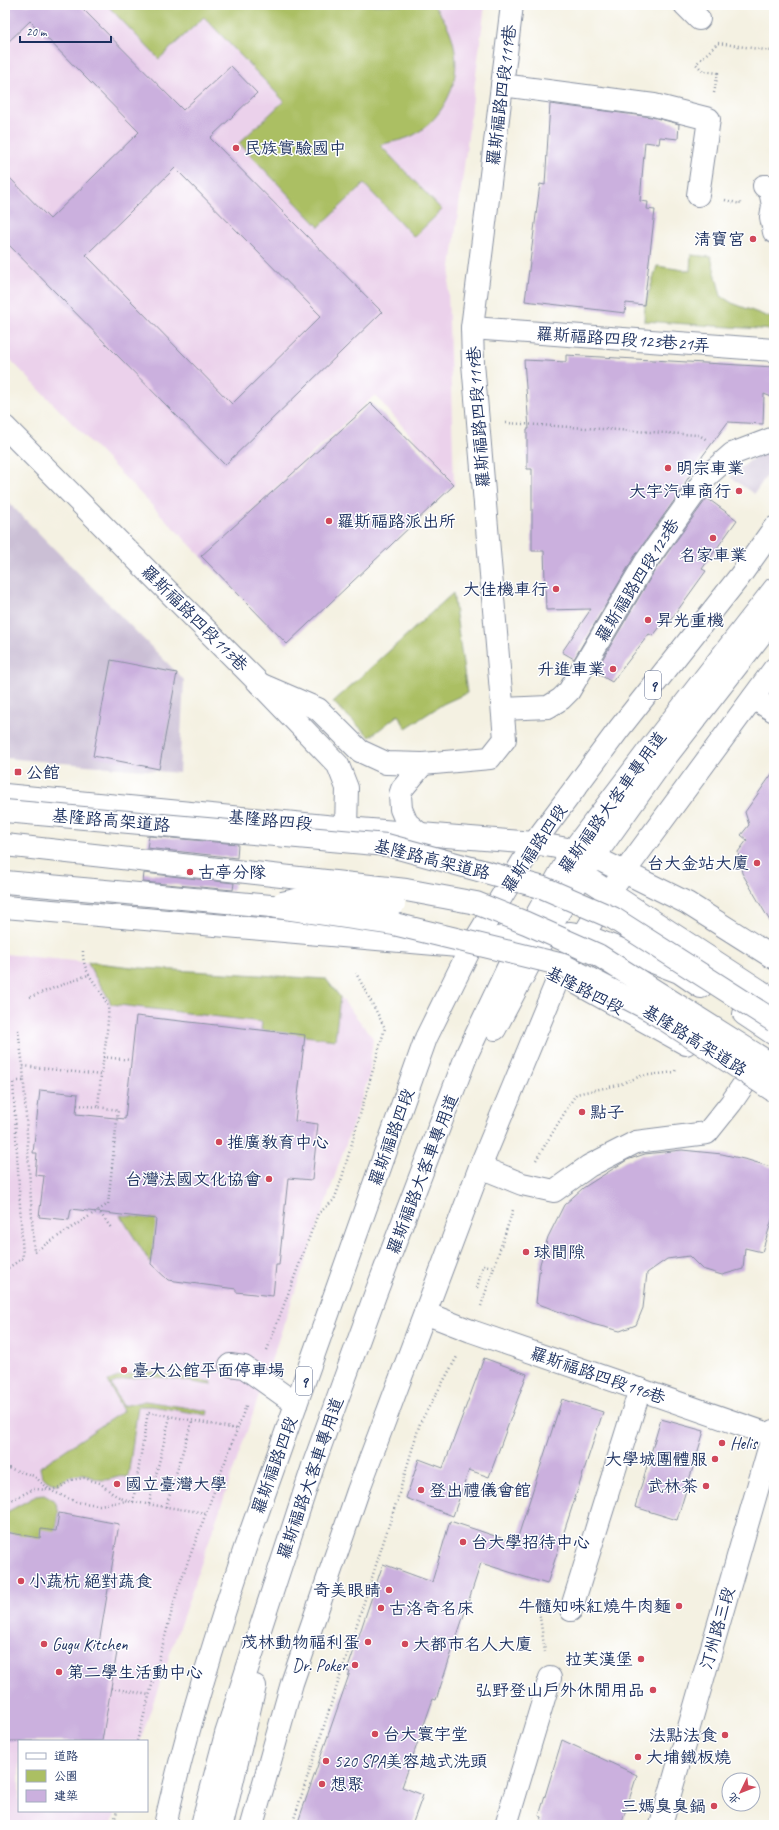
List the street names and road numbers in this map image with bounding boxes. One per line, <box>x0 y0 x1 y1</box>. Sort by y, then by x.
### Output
street label: 羅斯福路四段119巷 <box>482 22 521 167</box>
street label: 羅斯福路四段123巷21弄 <box>535 323 711 356</box>
street label: 羅斯福路四段119巷 <box>463 344 494 489</box>
street label: 羅斯福路四段123巷 <box>591 514 684 646</box>
street label: 羅斯福路四段113巷 <box>137 561 253 677</box>
road number: 9 <box>645 671 661 699</box>
street label: 羅斯福路大客車專用道 <box>554 727 671 877</box>
street label: 羅斯福路四段 <box>497 800 572 896</box>
street label: 基隆路高架道路 <box>51 805 171 836</box>
street label: 基隆路四段 <box>227 806 313 835</box>
street label: 基隆路高架道路 <box>372 835 492 884</box>
street label: 基隆路四段 <box>542 962 627 1019</box>
street label: 基隆路高架道路 <box>639 1000 751 1081</box>
street label: 羅斯福路四段 <box>364 1086 419 1189</box>
street label: 羅斯福路大客車專用道 <box>382 1091 463 1257</box>
street label: 羅斯福路四段196巷 <box>527 1342 669 1409</box>
road number: 9 <box>296 1367 312 1395</box>
street label: 羅斯福路大客車專用道 <box>273 1394 348 1562</box>
street label: 羅斯福路四段 <box>247 1414 302 1517</box>
street label: 汀州路三段 <box>696 1584 739 1672</box>

